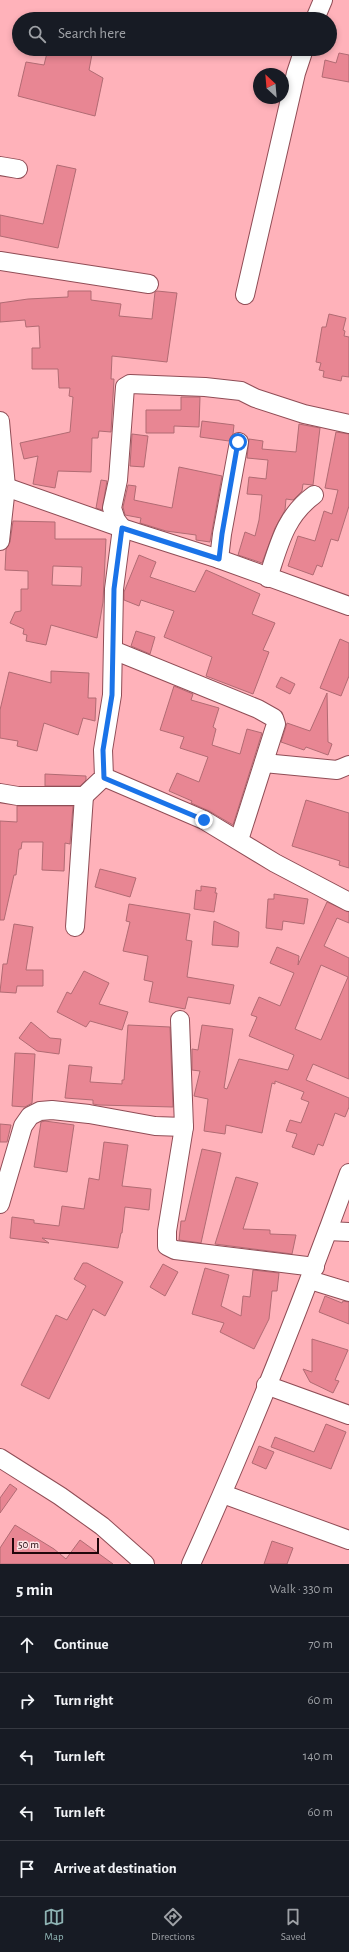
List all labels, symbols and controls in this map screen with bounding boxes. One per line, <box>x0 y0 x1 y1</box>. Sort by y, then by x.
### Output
search box <box>12 12 337 56</box>
icon: search <box>26 23 48 45</box>
text: Search here <box>58 26 126 41</box>
north arrow <box>253 68 289 104</box>
route start <box>229 433 247 451</box>
route end <box>195 811 213 829</box>
scale bar <box>12 1536 99 1555</box>
text: 50 m <box>18 1539 39 1550</box>
text: 5 min <box>16 1581 53 1598</box>
text: Walk · 330 m <box>270 1583 333 1596</box>
icon: ahead <box>16 1634 38 1656</box>
text: Continue <box>54 1637 109 1652</box>
text: 70 m <box>308 1638 333 1651</box>
icon: right <box>16 1690 38 1712</box>
text: Turn right <box>54 1693 113 1708</box>
text: 60 m <box>307 1694 333 1707</box>
icon: left <box>16 1746 38 1768</box>
text: Turn left <box>54 1749 105 1764</box>
text: 140 m <box>303 1750 333 1763</box>
icon: left <box>16 1802 38 1824</box>
text: Turn left <box>54 1805 105 1820</box>
text: 60 m <box>307 1806 333 1819</box>
icon: arrive <box>16 1858 38 1880</box>
text: Arrive at destination <box>54 1861 177 1876</box>
tab: Map <box>43 1906 65 1943</box>
tab: Directions <box>151 1906 195 1943</box>
tab: Saved <box>281 1906 306 1943</box>

